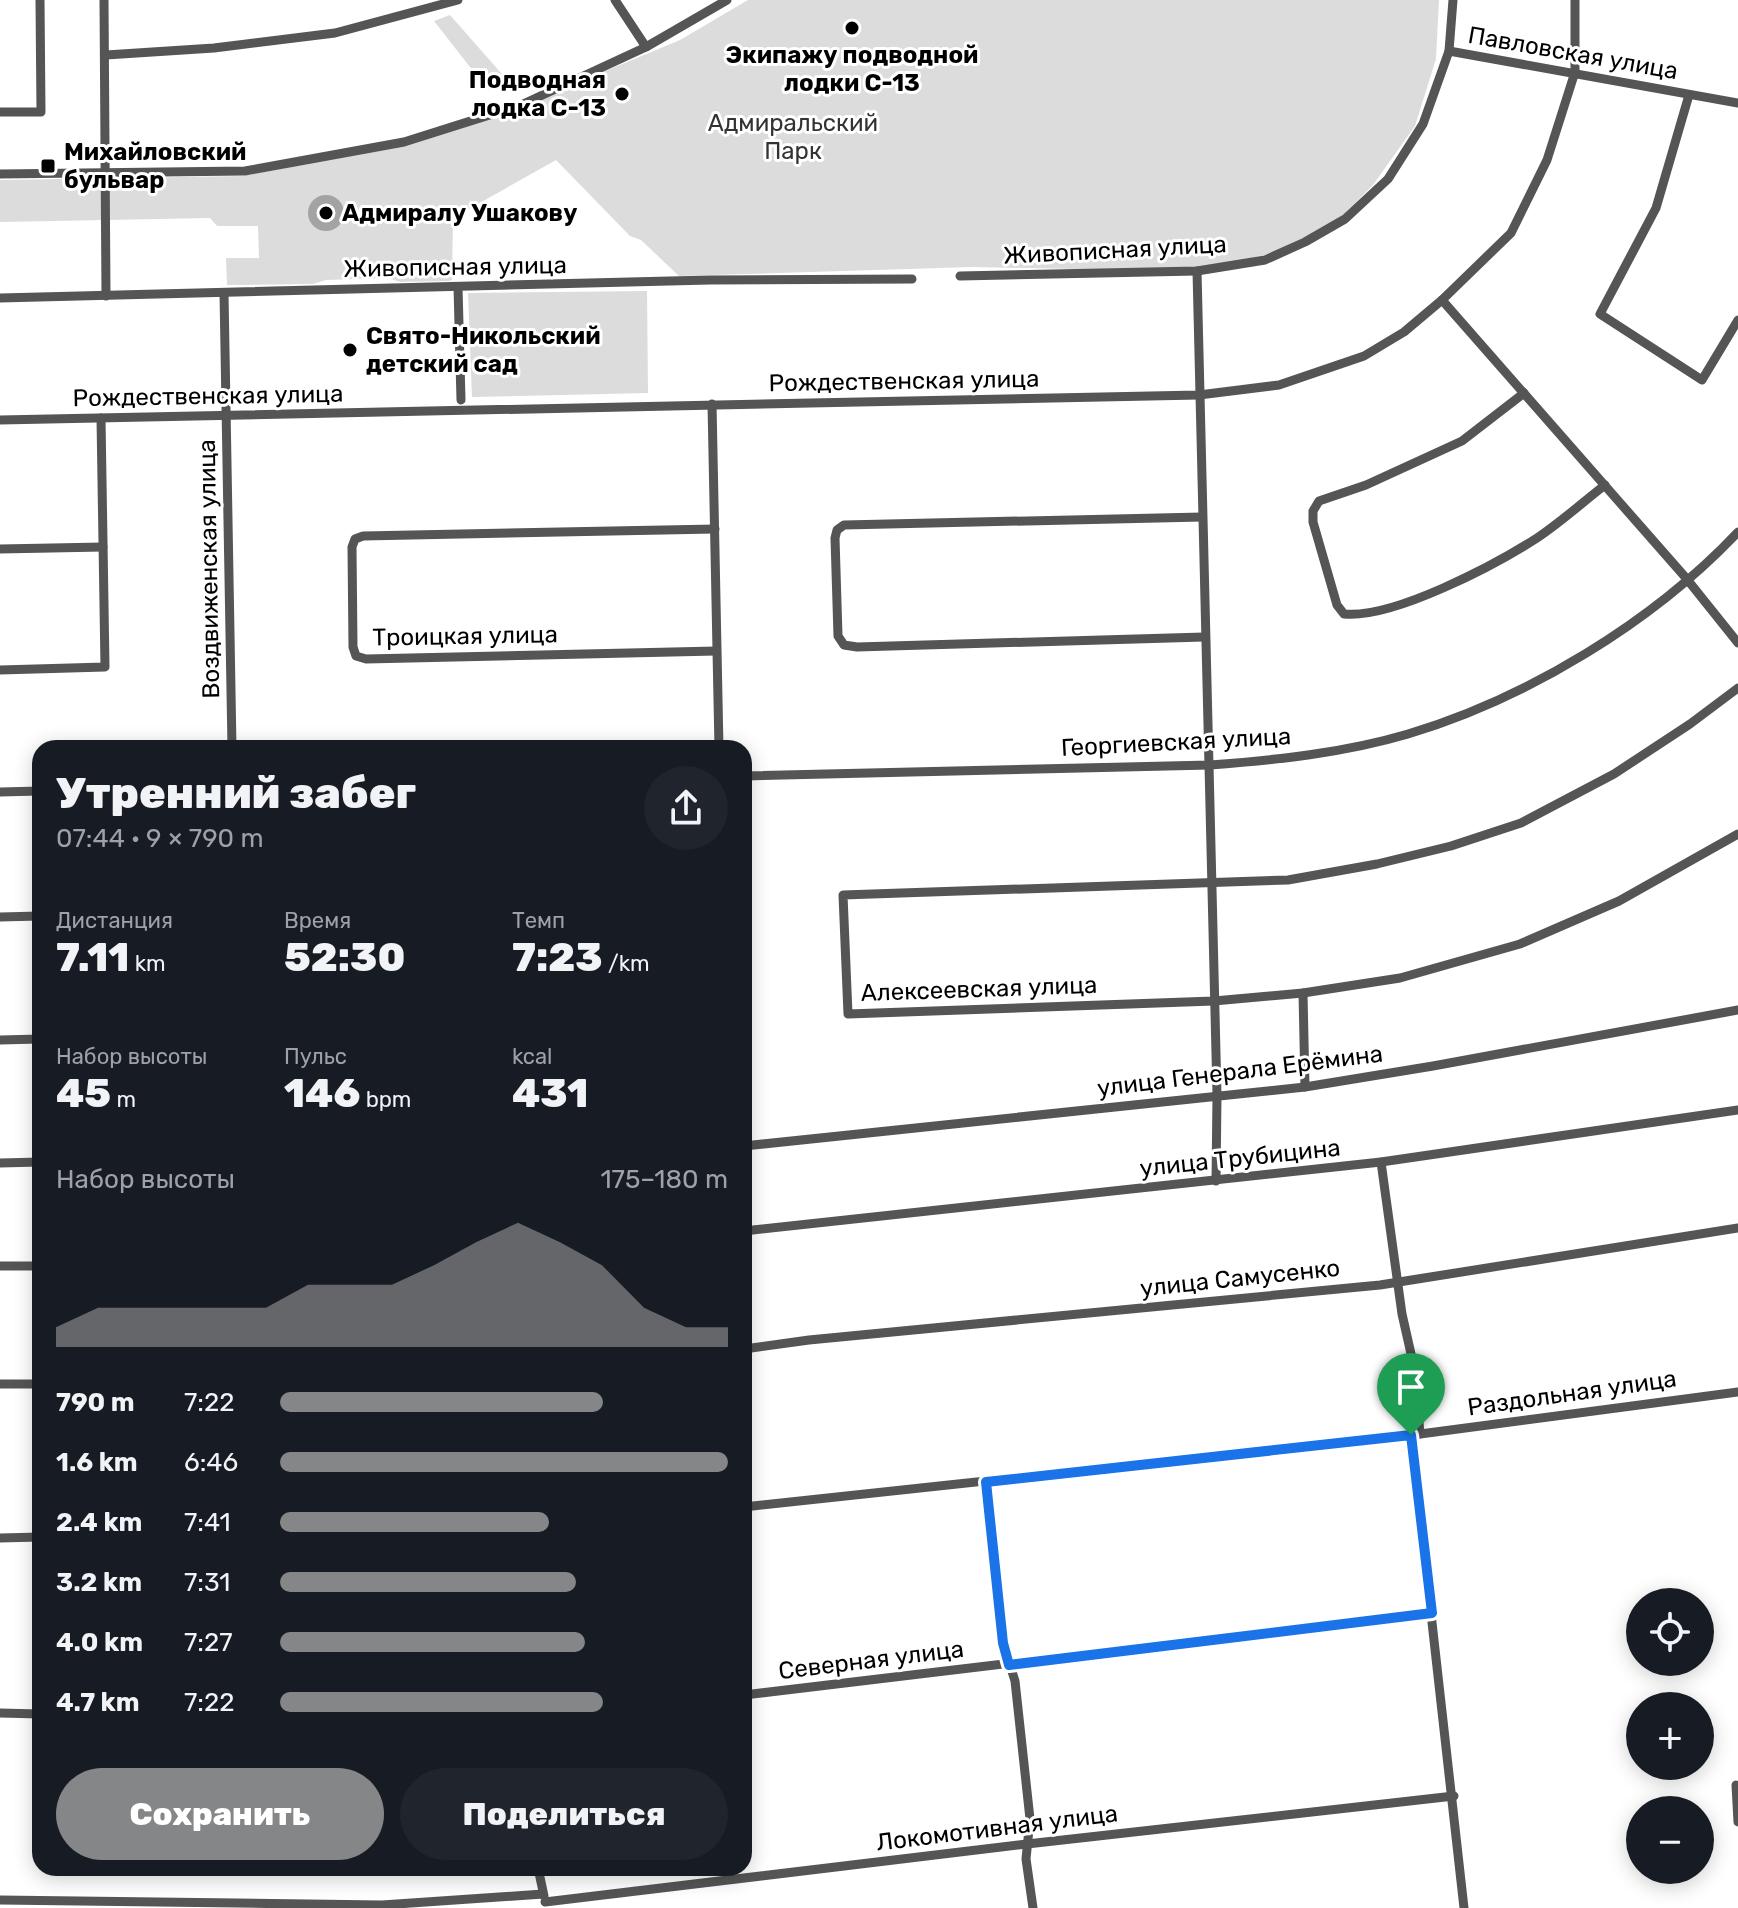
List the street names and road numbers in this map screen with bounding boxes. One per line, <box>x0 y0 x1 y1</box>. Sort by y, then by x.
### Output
street label: Павловская улица <box>1466 21 1680 85</box>
street label: Живописная улица <box>1003 230 1227 270</box>
street label: Живописная улица <box>343 251 567 283</box>
street label: Рождественская улица <box>768 365 1040 397</box>
street label: Рождественская улица <box>72 380 344 412</box>
street label: Воздвиженская улица <box>193 439 225 699</box>
street label: Троицкая улица <box>372 620 558 652</box>
street label: Георгиевская улица <box>1060 722 1292 762</box>
street label: Алексеевская улица <box>860 971 1098 1007</box>
street label: улица Генерала Ерёмина <box>1096 1040 1384 1102</box>
street label: улица Трубицина <box>1138 1134 1342 1182</box>
street label: улица Самусенко <box>1139 1254 1341 1302</box>
street label: Раздольная улица <box>1466 1364 1678 1422</box>
street label: Северная улица <box>777 1635 965 1685</box>
street label: Локомотивная улица <box>875 1799 1119 1857</box>

